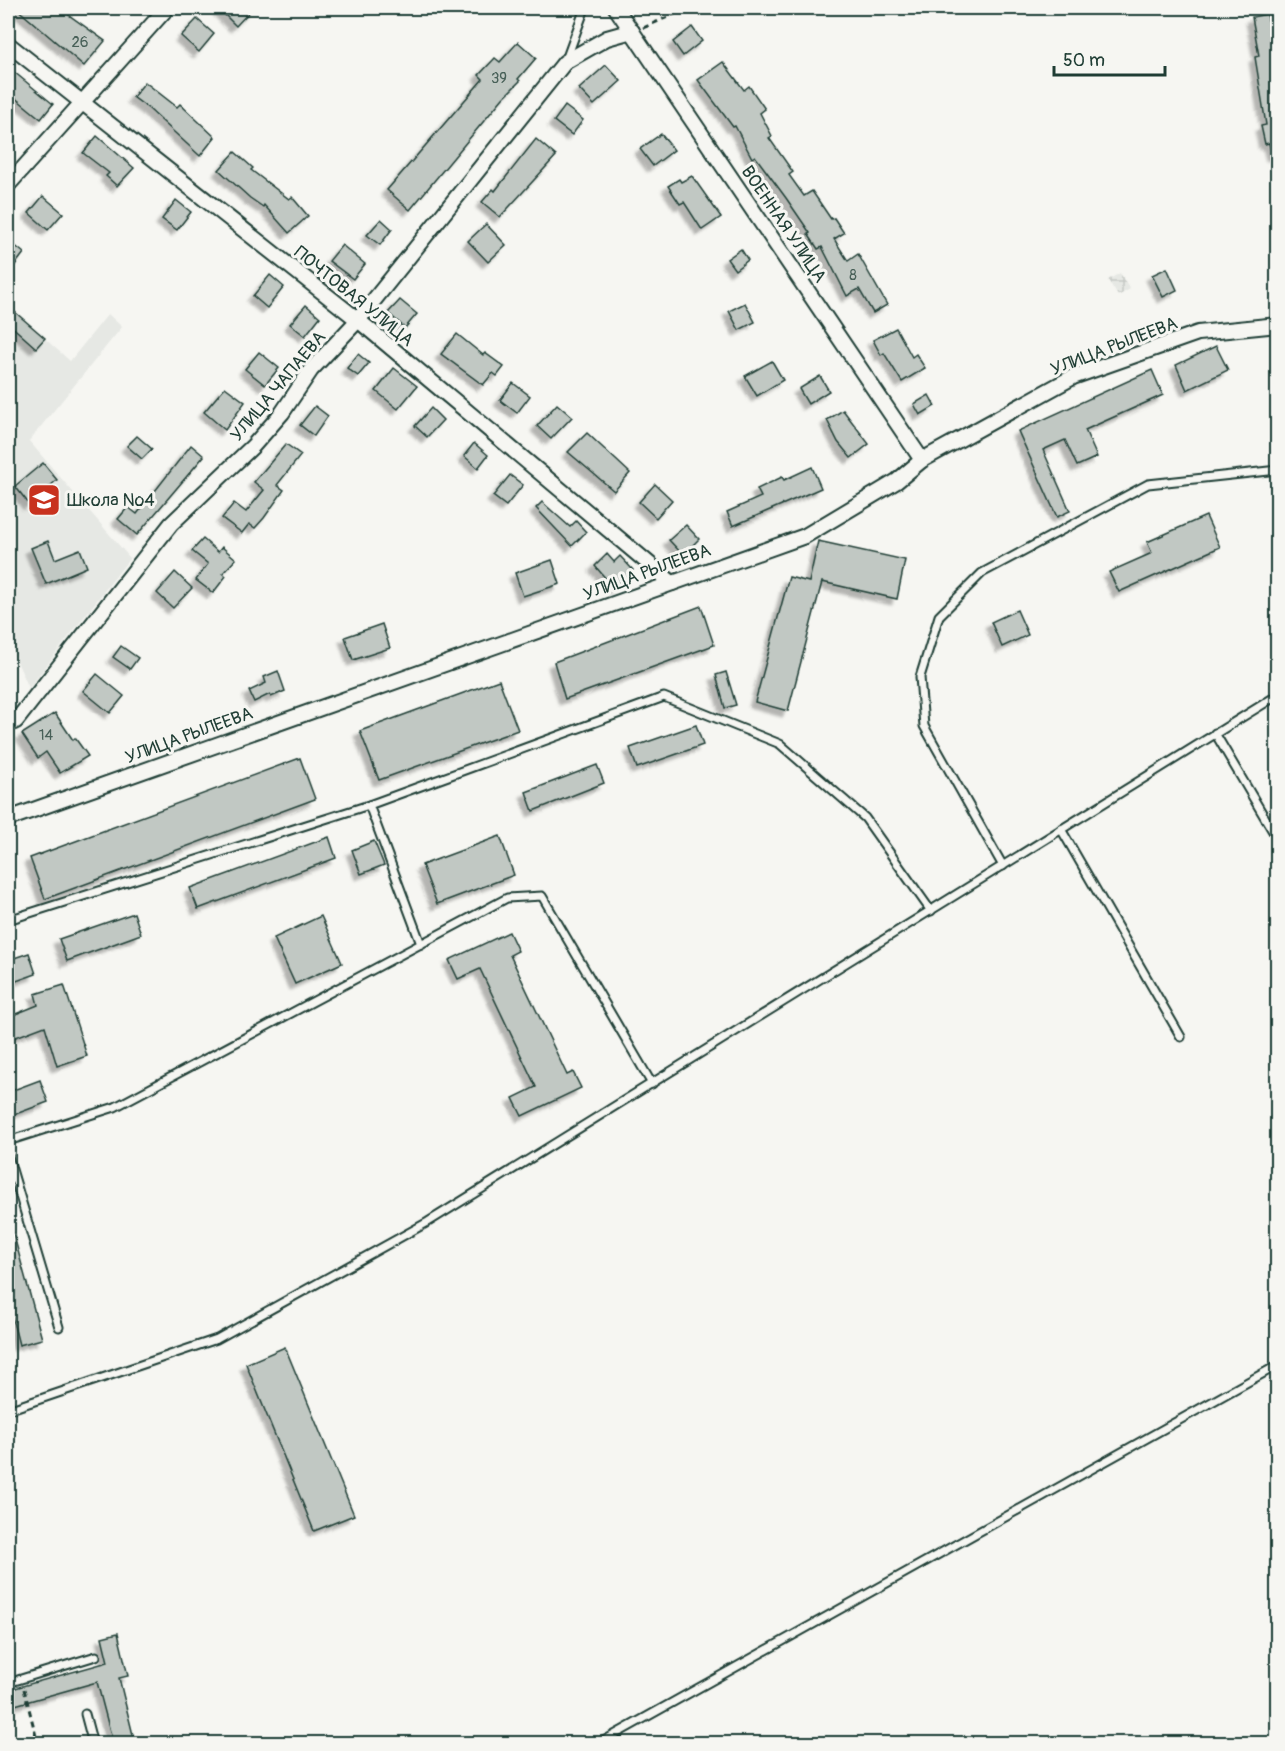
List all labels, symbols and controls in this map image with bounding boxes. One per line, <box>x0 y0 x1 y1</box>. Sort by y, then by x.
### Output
house number: 26 <box>71 33 89 52</box>
scale bar <box>1054 39 1165 77</box>
text: 50 m <box>1063 49 1105 72</box>
house number: 39 <box>491 69 507 88</box>
street label: ВОЕННАЯ УЛИЦА <box>736 161 831 288</box>
street label: ПОЧТОВАЯ УЛИЦА <box>289 241 418 352</box>
house number: 8 <box>849 266 857 285</box>
street label: УЛИЦА РЫЛЕЕВА <box>1047 312 1181 381</box>
street label: УЛИЦА ЧАПАЕВА <box>226 326 331 446</box>
school or university icon: Школа №4 <box>26 482 62 518</box>
place label: Школа №4 <box>67 489 155 512</box>
street label: УЛИЦА РЫЛЕЕВА <box>580 539 714 606</box>
street label: УЛИЦА РЫЛЕЕВА <box>122 702 256 769</box>
house number: 14 <box>39 726 54 745</box>

